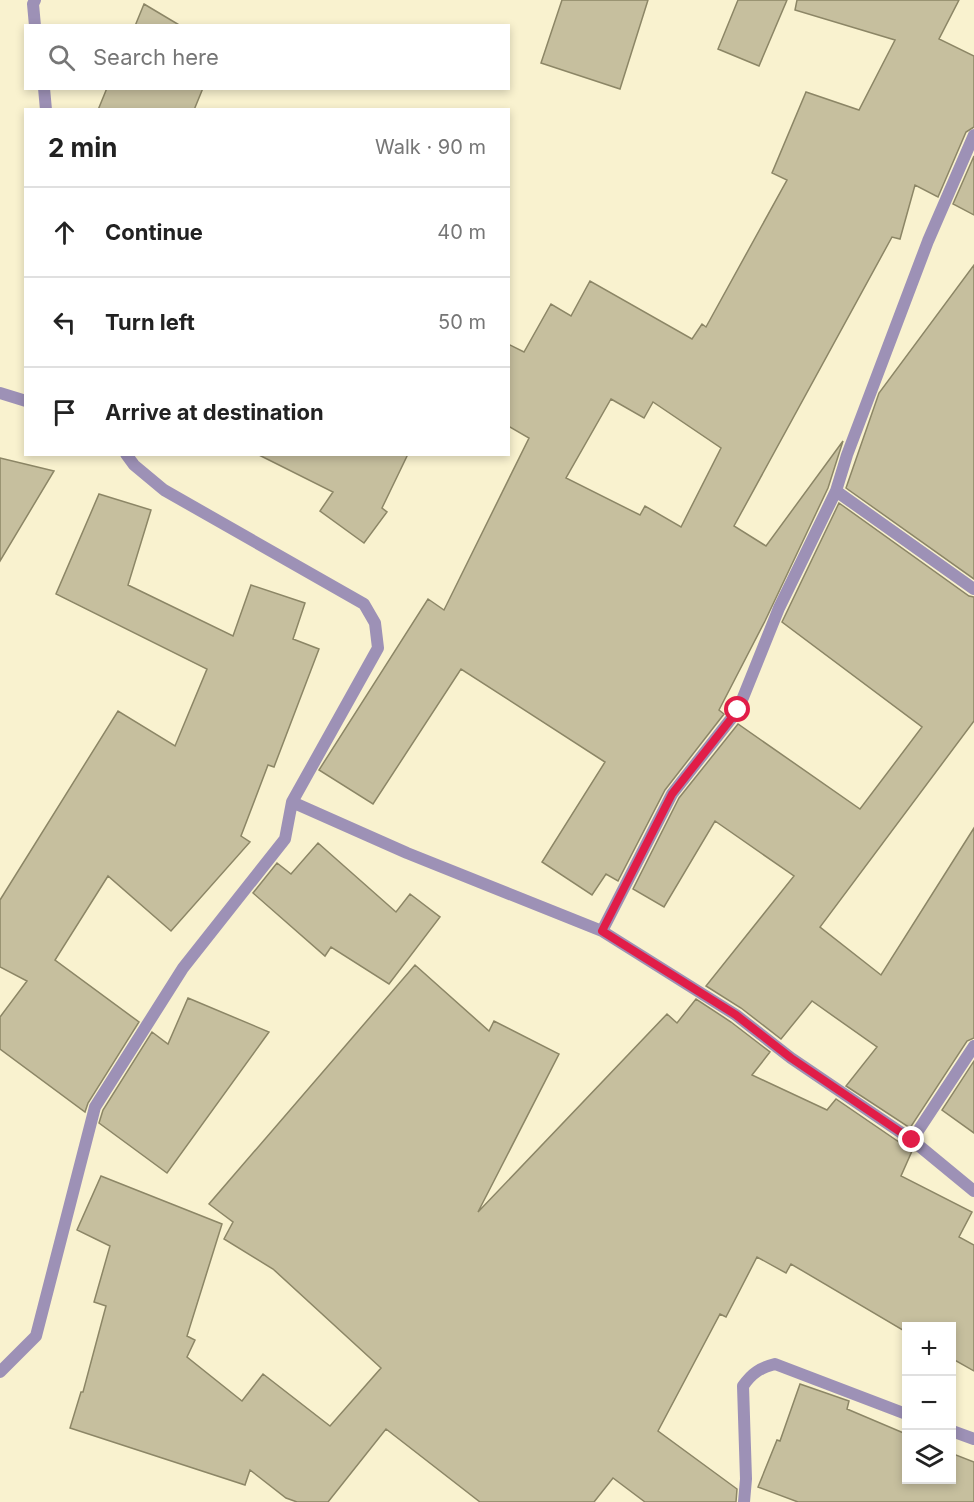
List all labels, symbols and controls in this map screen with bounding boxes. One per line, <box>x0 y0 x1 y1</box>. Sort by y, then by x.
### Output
search box <box>24 24 510 90</box>
icon: search <box>45 41 78 74</box>
text: Search here <box>93 44 219 70</box>
text: 2 min <box>48 132 118 163</box>
text: Walk · 90 m <box>375 135 486 159</box>
icon: ahead <box>48 216 81 249</box>
text: Continue <box>105 219 203 245</box>
text: 40 m <box>437 220 486 244</box>
icon: left <box>48 306 81 339</box>
text: Turn left <box>105 309 195 335</box>
text: 50 m <box>438 310 486 334</box>
icon: arrive <box>48 396 81 429</box>
text: Arrive at destination <box>105 399 324 425</box>
route start <box>724 696 750 722</box>
route end <box>898 1126 924 1152</box>
map controls <box>902 1322 956 1484</box>
button: + <box>902 1322 956 1376</box>
button: − <box>902 1376 956 1430</box>
button: layers <box>902 1430 956 1484</box>

